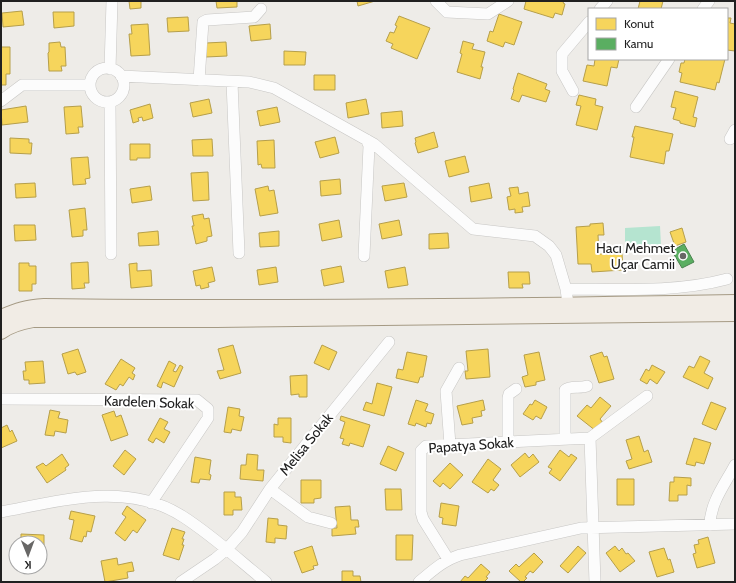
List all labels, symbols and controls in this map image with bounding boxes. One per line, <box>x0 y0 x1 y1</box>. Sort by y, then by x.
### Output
legend <box>588 8 728 60</box>
text: Konut <box>624 16 654 31</box>
text: Kamu <box>624 36 653 51</box>
place label: Hacı Mehmet Uçar Camii <box>596 239 675 273</box>
marker: Hacı Mehmet Uçar Camii <box>678 251 688 261</box>
street label: Kardelen Sokak <box>104 391 195 413</box>
street label: Melisa Sokak <box>275 408 337 479</box>
street label: Papatya Sokak <box>428 433 515 457</box>
north arrow <box>8 535 48 575</box>
text: K <box>25 558 32 572</box>

